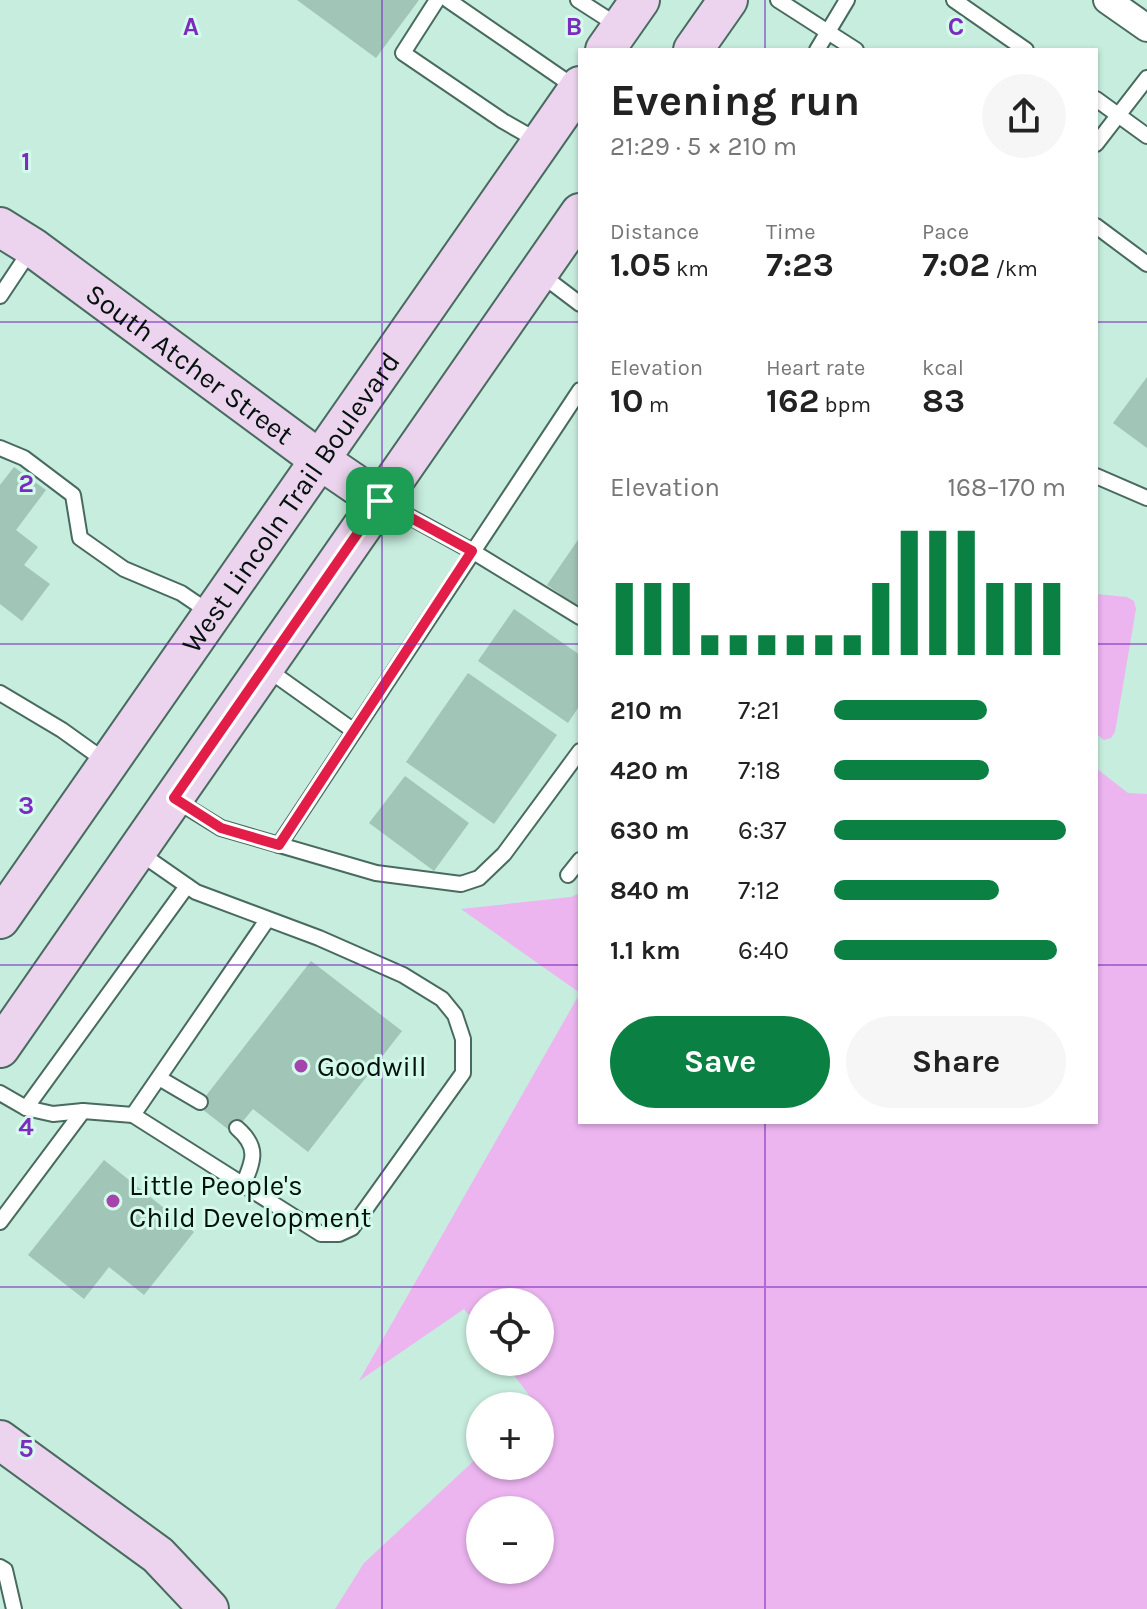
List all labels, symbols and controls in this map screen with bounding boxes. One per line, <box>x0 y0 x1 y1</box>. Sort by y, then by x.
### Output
text: A <box>183 11 199 42</box>
text: B <box>566 11 582 42</box>
text: C <box>948 11 964 42</box>
button: share <box>982 74 1066 158</box>
text: Evening run <box>610 75 860 126</box>
text: 21:29 · 5 × 210 m <box>610 131 797 162</box>
text: 1 <box>21 146 31 177</box>
text: Distance <box>610 219 699 245</box>
text: Time <box>766 219 815 245</box>
text: Pace <box>922 219 969 245</box>
text: 1.05 <box>610 245 671 285</box>
text: 7:23 <box>766 245 834 285</box>
text: 7:02 <box>922 245 990 285</box>
text: km <box>671 256 709 282</box>
text: /km <box>990 256 1038 282</box>
street label: South Atcher Street <box>80 276 300 451</box>
street label: West Lincoln Trail Boulevard <box>174 346 406 659</box>
text: Elevation <box>610 355 703 381</box>
text: Heart rate <box>766 355 865 381</box>
text: kcal <box>922 355 964 381</box>
text: 10 <box>610 381 644 421</box>
text: 162 <box>766 381 819 421</box>
text: 83 <box>922 381 965 421</box>
text: m <box>644 392 669 418</box>
text: bpm <box>819 392 871 418</box>
pin <box>346 467 414 535</box>
text: 2 <box>18 468 34 499</box>
text: Elevation <box>610 472 720 503</box>
text: 168–170 m <box>948 472 1066 503</box>
icon: arrive <box>358 479 402 523</box>
text: 210 m <box>610 695 683 726</box>
text: 7:21 <box>738 695 780 726</box>
text: 420 m <box>610 755 689 786</box>
text: 7:18 <box>738 755 781 786</box>
text: 3 <box>18 790 34 821</box>
text: 630 m <box>610 815 690 846</box>
text: 6:37 <box>738 815 786 846</box>
text: 840 m <box>610 875 690 906</box>
text: 7:12 <box>738 875 780 906</box>
text: 1.1 km <box>610 935 681 966</box>
text: 6:40 <box>738 935 789 966</box>
button: Save <box>610 1016 830 1108</box>
button: Share <box>846 1016 1066 1108</box>
place label: Goodwill <box>317 1050 427 1083</box>
marker: Goodwill <box>292 1057 310 1075</box>
text: 4 <box>18 1111 34 1142</box>
place label: Little People's Child Development <box>129 1169 371 1234</box>
marker: Little People's Child Development <box>104 1192 122 1210</box>
map controls <box>466 1288 554 1584</box>
button: locate <box>466 1288 554 1376</box>
button: + <box>466 1392 554 1480</box>
text: 5 <box>18 1433 34 1464</box>
button: − <box>466 1496 554 1584</box>

